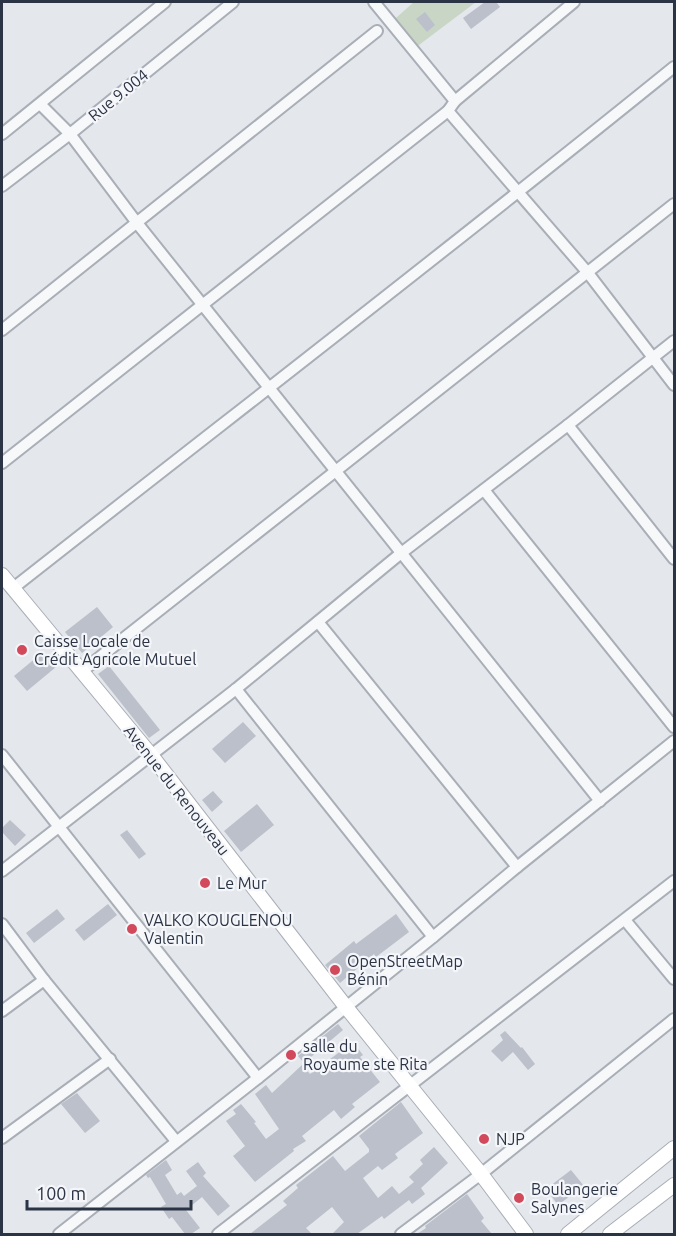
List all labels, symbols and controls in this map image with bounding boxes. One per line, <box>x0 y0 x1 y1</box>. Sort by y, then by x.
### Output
street label: Rue 9.004 <box>84 65 152 125</box>
place label: Caisse Locale de Crédit Agricole Mutuel <box>34 632 196 668</box>
marker: Caisse Locale de Crédit Agricole Mutuel <box>15 643 29 657</box>
street label: Avenue du Renouveau <box>121 721 233 859</box>
place label: Le Mur <box>217 874 267 892</box>
marker: Le Mur <box>198 876 212 890</box>
place label: VALKO KOUGLENOU Valentin <box>144 911 292 947</box>
marker: VALKO KOUGLENOU Valentin <box>125 922 139 936</box>
place label: OpenStreetMap Bénin <box>347 952 463 988</box>
marker: OpenStreetMap Bénin <box>328 963 342 977</box>
place label: salle du Royaume ste Rita <box>303 1037 428 1073</box>
marker: salle du Royaume ste Rita <box>284 1048 298 1062</box>
place label: NJP <box>496 1130 525 1148</box>
marker: NJP <box>477 1132 491 1146</box>
scale bar <box>27 1173 190 1211</box>
place label: Boulangerie Salynes <box>531 1180 618 1216</box>
text: 100 m <box>36 1183 86 1203</box>
marker: Boulangerie Salynes <box>512 1191 526 1205</box>

